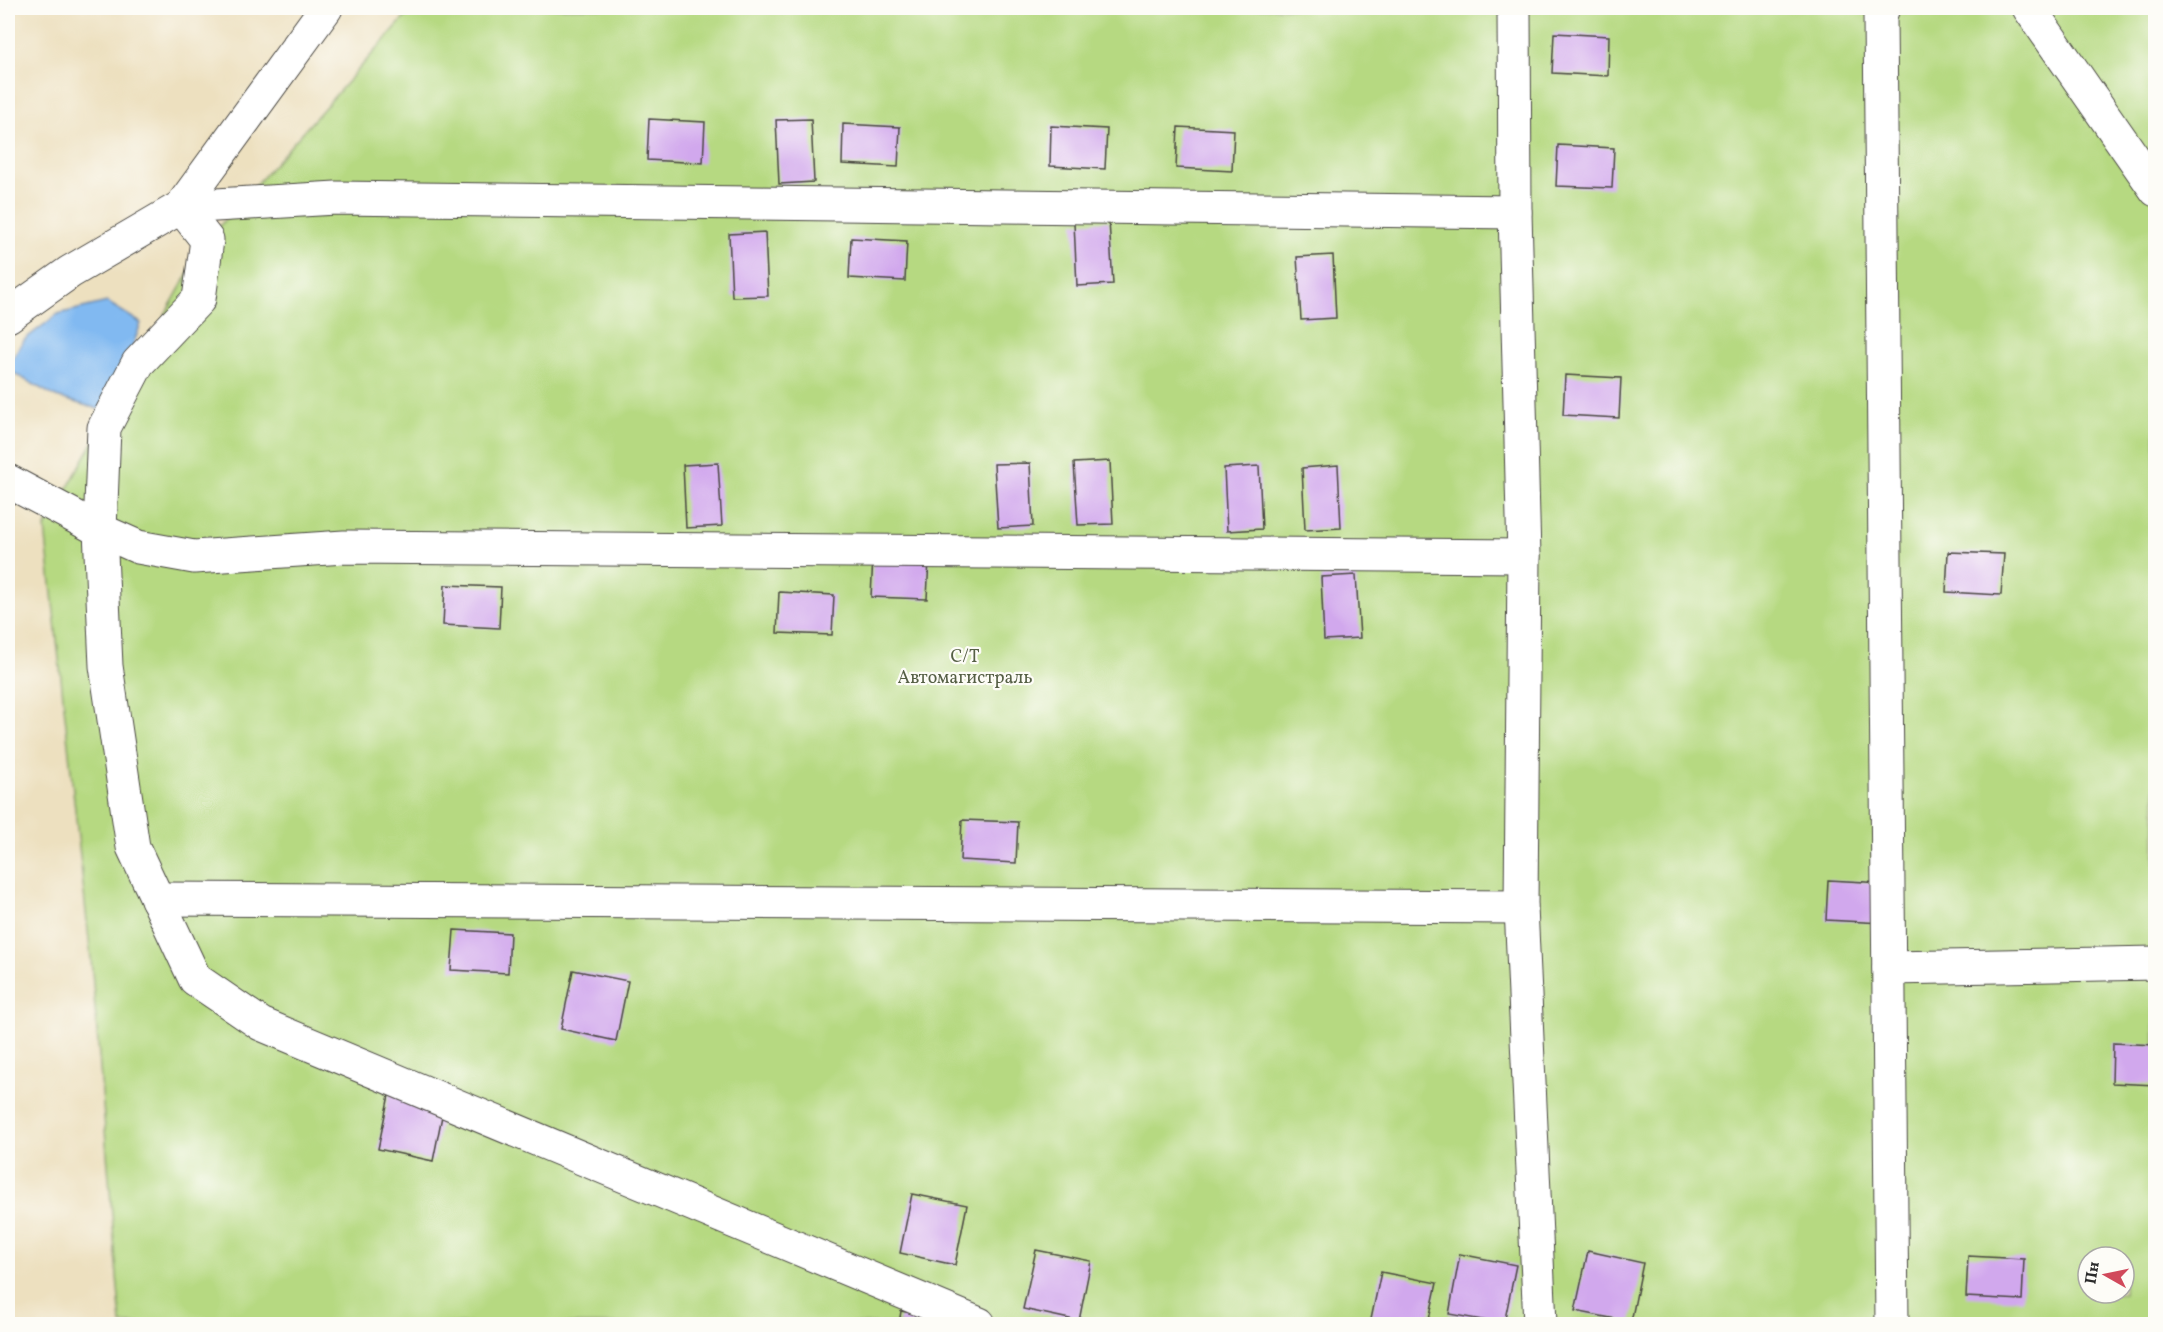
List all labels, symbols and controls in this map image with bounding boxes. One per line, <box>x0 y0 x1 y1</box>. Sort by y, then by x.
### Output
park label: С/Т Автомагистраль <box>898 645 1032 691</box>
north arrow <box>2076 1245 2136 1305</box>
text: Пн <box>2081 1260 2106 1286</box>

